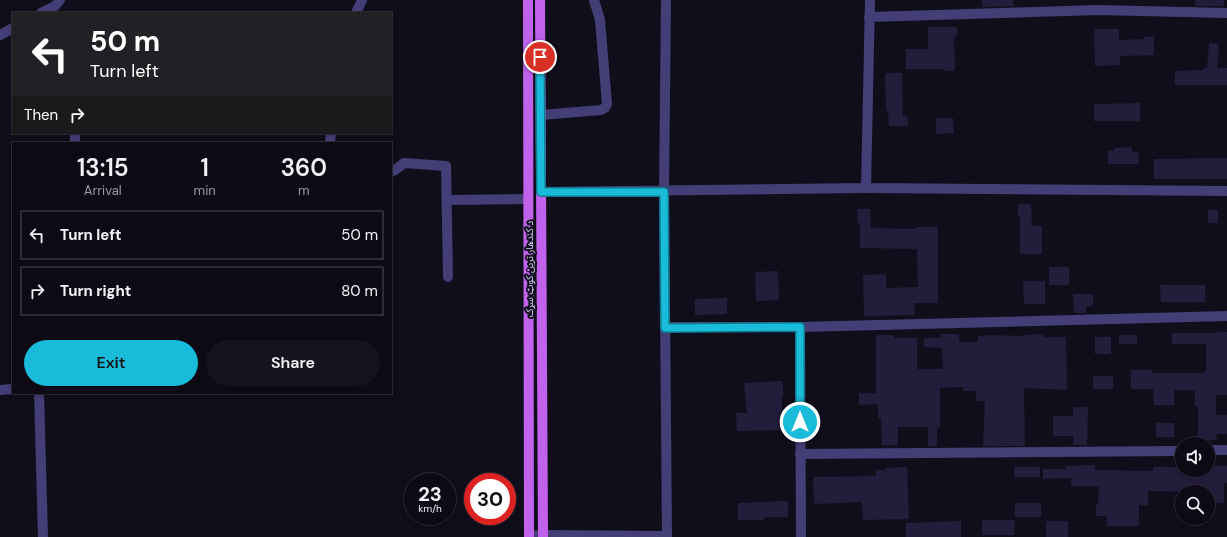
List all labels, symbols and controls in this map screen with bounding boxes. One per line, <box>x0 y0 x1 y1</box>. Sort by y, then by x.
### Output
text: 50 m <box>90 23 160 60</box>
icon: left <box>24 28 76 80</box>
pin <box>523 40 557 74</box>
icon: arrive <box>529 46 551 68</box>
text: Turn left <box>90 59 159 83</box>
icon: right <box>66 104 88 126</box>
text: Then <box>24 105 58 125</box>
text: 13:15 <box>77 152 129 183</box>
text: 1 <box>200 152 209 183</box>
text: 360 <box>281 152 327 183</box>
text: Arrival <box>84 182 122 199</box>
text: min <box>194 182 216 199</box>
text: m <box>298 182 310 199</box>
street label: د کندهار ترين کوټ سړک <box>523 221 536 317</box>
icon: left <box>26 224 48 246</box>
text: Turn left <box>60 225 121 245</box>
text: 50 m <box>341 225 378 245</box>
icon: right <box>26 280 48 302</box>
text: Turn right <box>60 281 131 301</box>
text: 80 m <box>341 281 378 301</box>
button: Exit <box>24 340 198 386</box>
button: Share <box>206 340 380 386</box>
position arrow <box>779 401 821 443</box>
map controls <box>1175 437 1215 525</box>
button: sound <box>1175 437 1215 477</box>
speed limit sign: 30 <box>464 473 516 525</box>
text: 23 <box>418 481 442 507</box>
button: search <box>1175 485 1215 525</box>
text: km/h <box>418 502 442 515</box>

